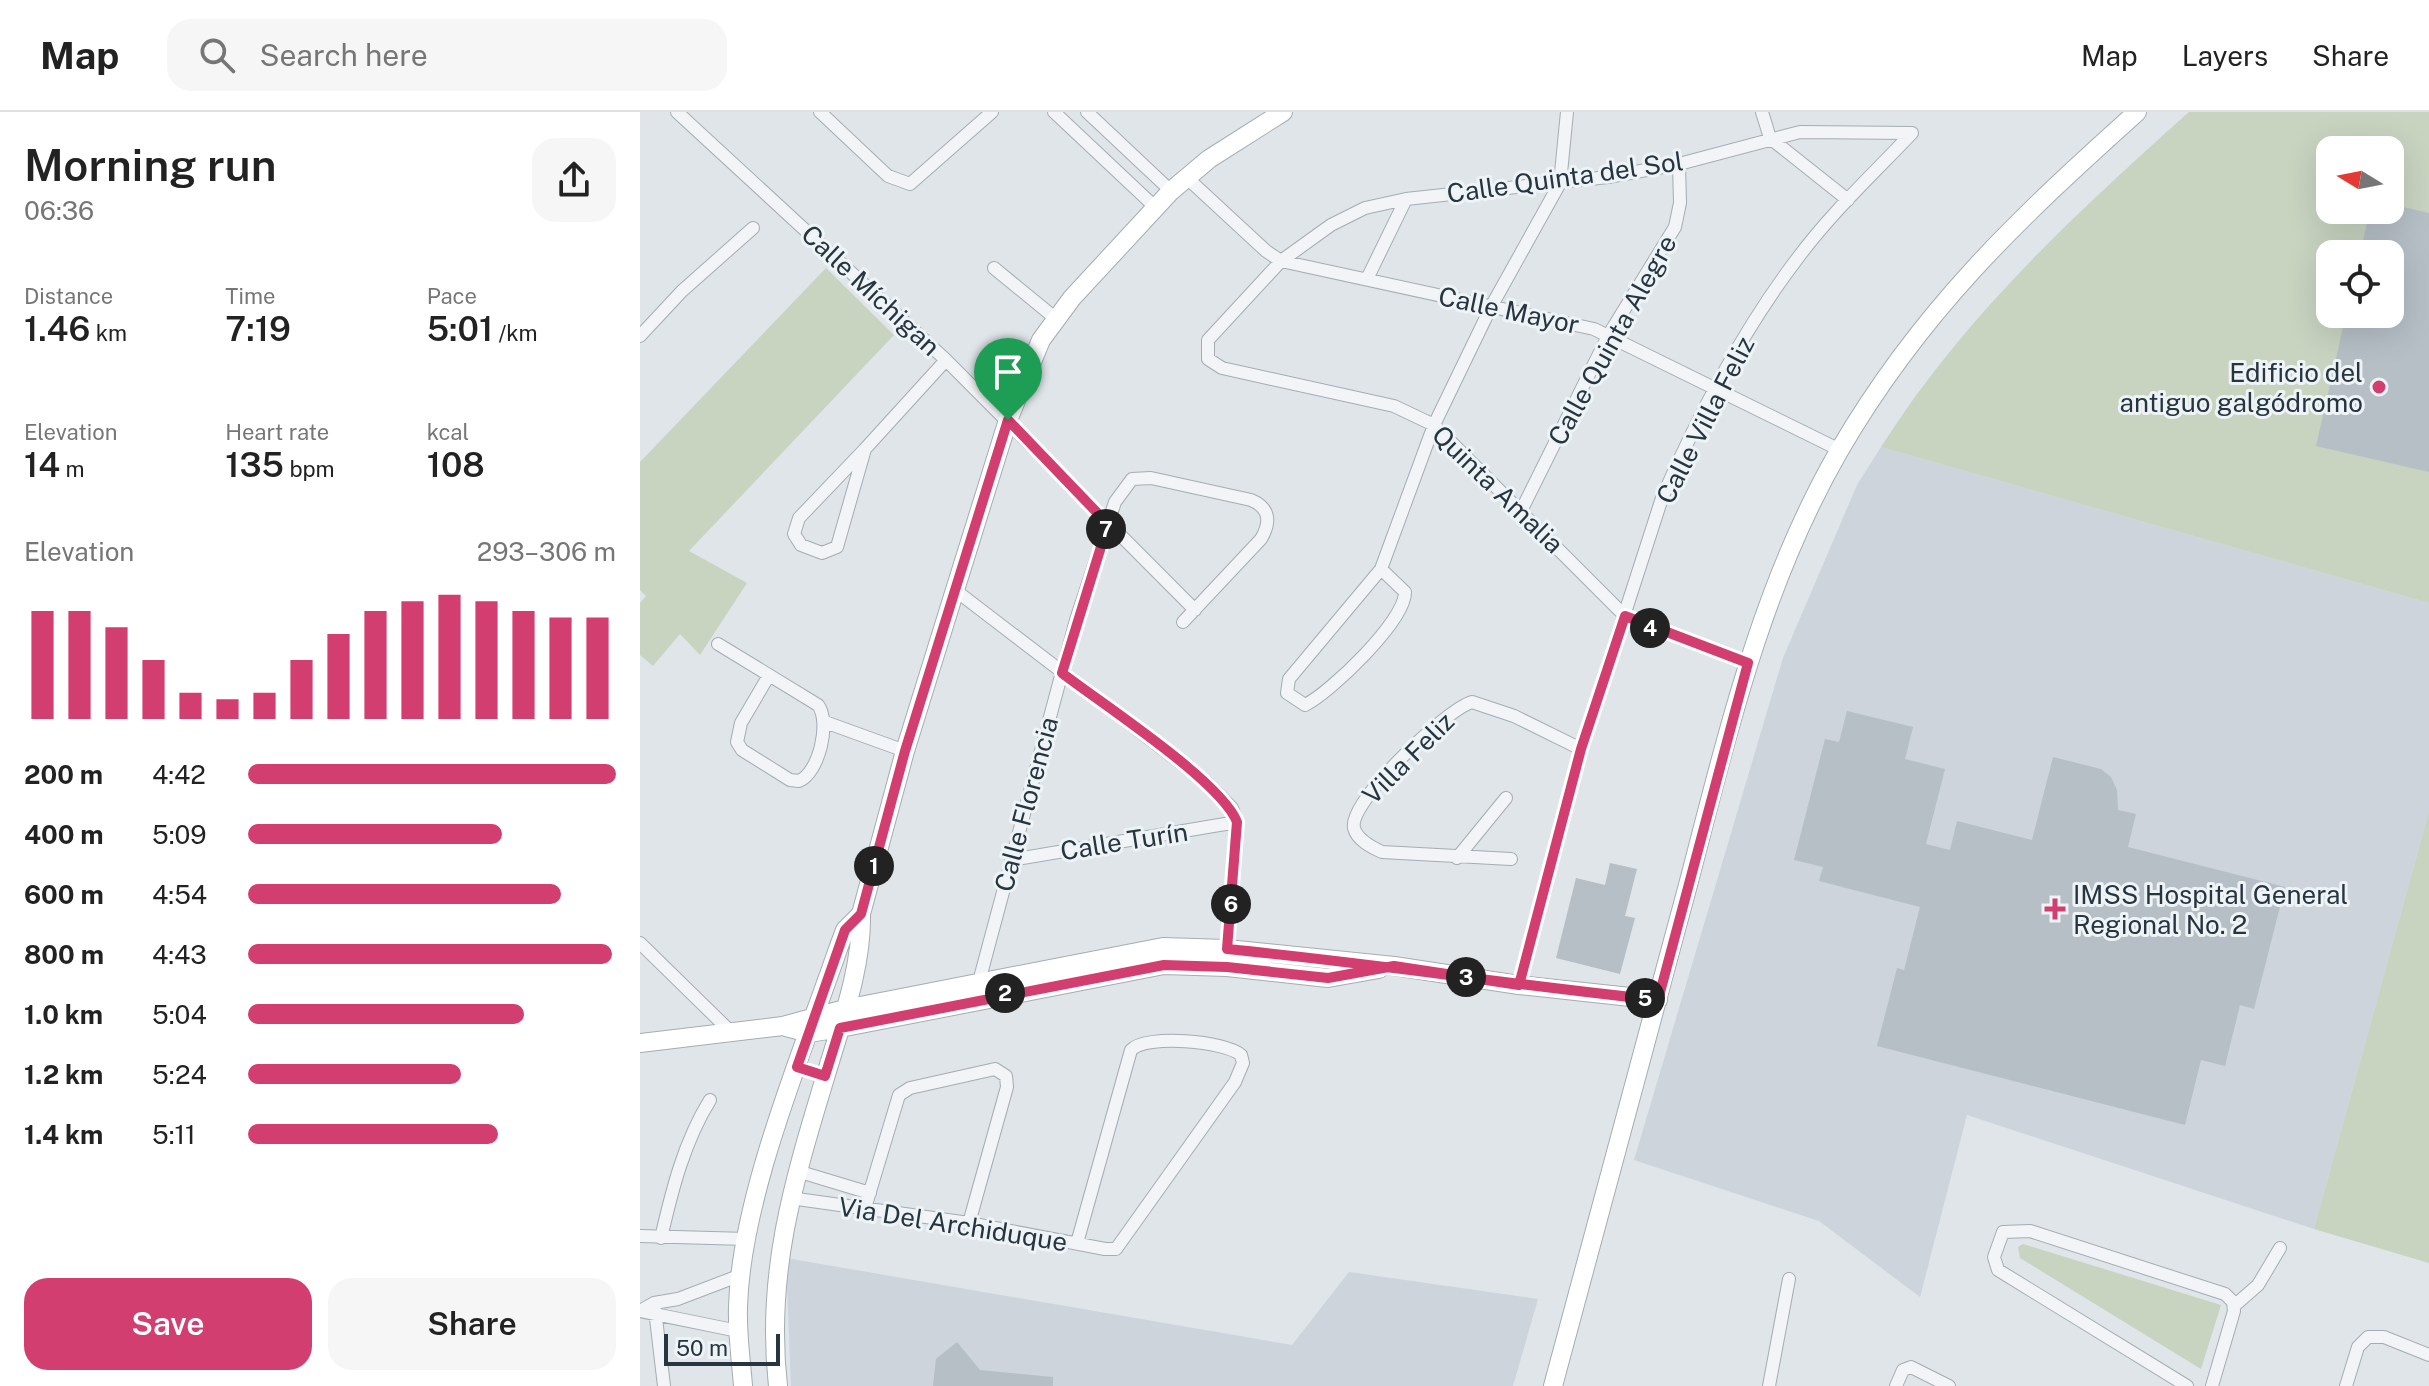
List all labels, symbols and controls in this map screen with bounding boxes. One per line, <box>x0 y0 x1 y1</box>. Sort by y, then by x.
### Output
search box <box>167 19 727 91</box>
text: Map <box>40 33 119 78</box>
icon: search <box>195 33 239 77</box>
text: Search here <box>259 37 428 73</box>
text: Map <box>2081 39 2138 72</box>
text: Layers <box>2182 39 2268 72</box>
text: Share <box>2312 39 2389 72</box>
north arrow <box>2316 136 2404 224</box>
map controls <box>2316 136 2404 328</box>
button: share <box>532 138 616 222</box>
text: Morning run <box>24 139 277 191</box>
street label: Calle Quinta del Sol <box>1445 145 1685 209</box>
text: 06:36 <box>24 195 94 226</box>
street label: Calle Míchigan <box>796 218 946 362</box>
street label: Calle Quinta Alegre <box>1541 230 1683 450</box>
button: locate <box>2316 240 2404 328</box>
street label: Calle Mayor <box>1436 280 1582 340</box>
text: Distance <box>24 283 113 309</box>
text: Time <box>225 283 275 309</box>
text: Pace <box>427 283 477 309</box>
text: 1.46 <box>24 309 90 349</box>
text: 7:19 <box>225 309 291 349</box>
text: 5:01 <box>427 309 493 349</box>
text: km <box>90 320 127 346</box>
text: /km <box>493 320 538 346</box>
street label: Calle Villa Feliz <box>1650 331 1760 509</box>
pin <box>974 338 1042 420</box>
icon: arrive <box>986 350 1030 394</box>
place label: Edificio del antiguo galgódromo <box>2120 357 2363 418</box>
marker: Edificio del antiguo galgódromo <box>2370 378 2388 396</box>
text: Elevation <box>24 419 117 445</box>
text: Heart rate <box>225 419 329 445</box>
text: kcal <box>427 419 469 445</box>
street label: Quinta Amalia <box>1426 419 1570 559</box>
text: 14 <box>24 445 60 485</box>
text: 135 <box>225 445 284 485</box>
text: 108 <box>427 445 485 485</box>
text: m <box>60 456 85 482</box>
text: bpm <box>284 456 335 482</box>
pin: 7 <box>1086 509 1126 549</box>
text: 7 <box>1099 516 1113 542</box>
text: Elevation <box>24 536 134 567</box>
text: 293–306 m <box>477 536 616 567</box>
pin: 4 <box>1630 608 1670 648</box>
text: 4 <box>1643 615 1657 641</box>
street label: Villa Feliz <box>1356 706 1460 810</box>
street label: Calle Florencia <box>988 713 1064 895</box>
text: 200 m <box>24 759 103 790</box>
text: 4:42 <box>152 759 206 790</box>
street label: Calle Turín <box>1058 816 1190 866</box>
text: 400 m <box>24 819 104 850</box>
text: 5:09 <box>152 819 207 850</box>
pin: 1 <box>854 846 894 886</box>
text: 1 <box>869 853 879 879</box>
text: 600 m <box>24 879 104 910</box>
text: 4:54 <box>152 879 207 910</box>
place label: IMSS Hospital General Regional No. 2 <box>2073 879 2348 940</box>
pin: 6 <box>1211 884 1251 924</box>
text: 6 <box>1224 891 1238 917</box>
marker: IMSS Hospital General Regional No. 2 <box>2044 898 2066 920</box>
text: 800 m <box>24 939 104 970</box>
text: 4:43 <box>152 939 207 970</box>
pin: 3 <box>1446 957 1486 997</box>
text: 3 <box>1459 964 1473 990</box>
pin: 2 <box>985 973 1025 1013</box>
pin: 5 <box>1625 978 1665 1018</box>
text: 2 <box>998 980 1012 1006</box>
text: 5 <box>1638 985 1652 1011</box>
text: 1.0 km <box>24 999 103 1030</box>
text: 5:04 <box>152 999 207 1030</box>
text: 1.2 km <box>24 1059 103 1090</box>
text: 5:24 <box>152 1059 207 1090</box>
text: 1.4 km <box>24 1119 103 1150</box>
text: 5:11 <box>152 1119 196 1150</box>
street label: Via Del Archiduque <box>836 1191 1070 1257</box>
button: Save <box>24 1278 312 1370</box>
button: Share <box>328 1278 616 1370</box>
scale bar <box>664 1330 780 1366</box>
text: 50 m <box>676 1335 728 1361</box>

